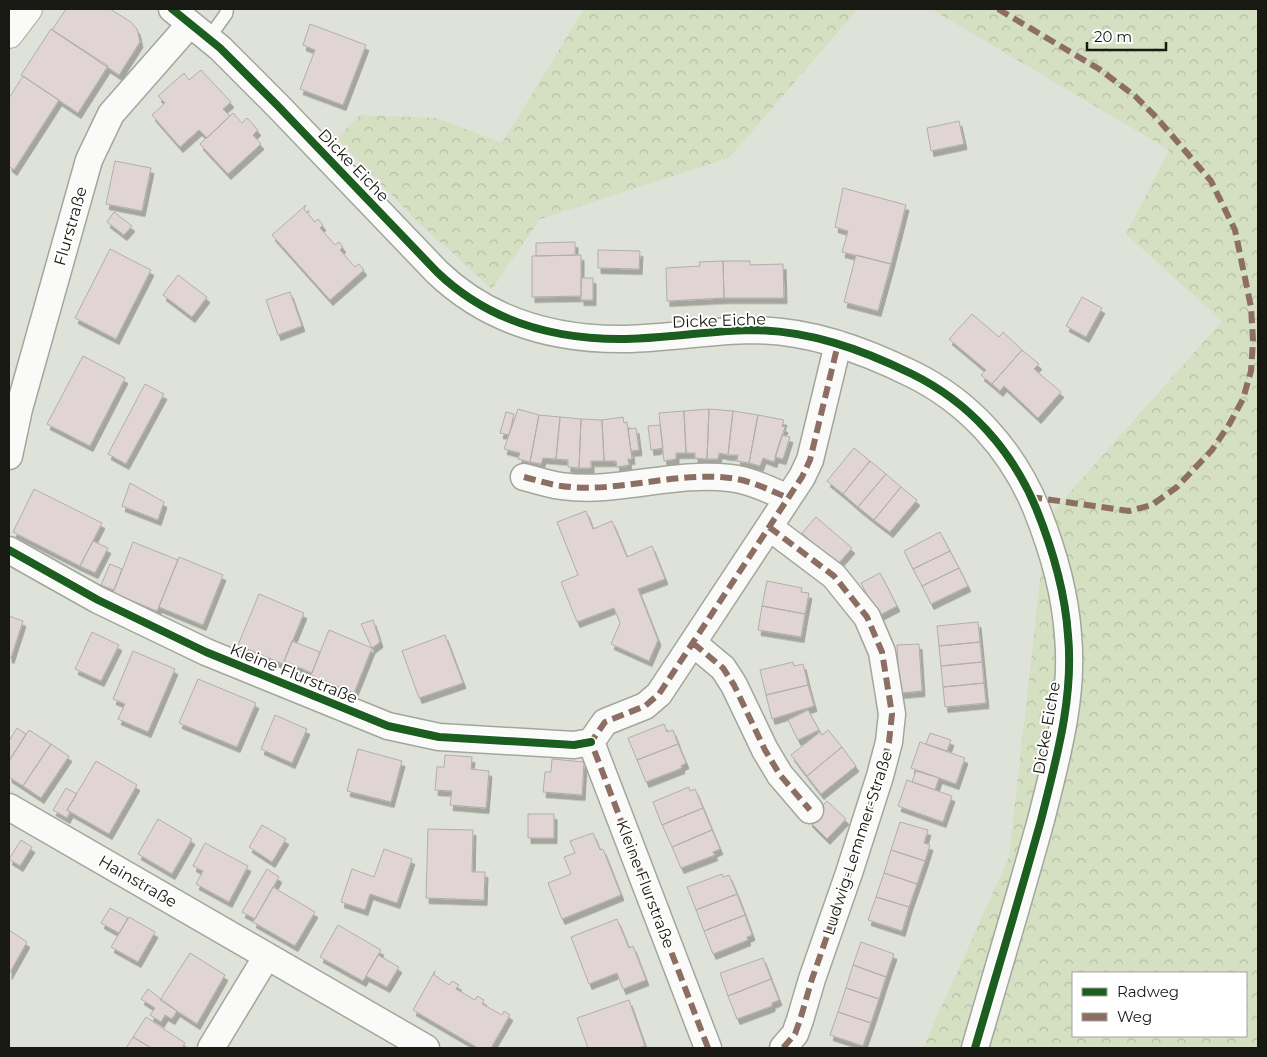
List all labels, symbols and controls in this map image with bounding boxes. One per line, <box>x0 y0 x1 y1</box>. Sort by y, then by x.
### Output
scale bar <box>1087 20 1166 52</box>
text: 20 m <box>1094 27 1132 46</box>
street label: Dicke Eiche <box>314 125 393 206</box>
street label: Flurstraße <box>50 184 91 268</box>
street label: Dicke Eiche <box>672 309 766 332</box>
street label: Kleine Flurstraße <box>227 639 360 708</box>
street label: Dicke Eiche <box>1029 680 1064 776</box>
street label: Ludwig-Lemmer-Straße <box>819 748 896 938</box>
street label: Kleine Flurstraße <box>612 817 679 951</box>
street label: Hainstraße <box>95 851 180 912</box>
legend <box>1072 972 1247 1037</box>
text: Radweg <box>1117 982 1179 1001</box>
text: Weg <box>1117 1007 1152 1026</box>

